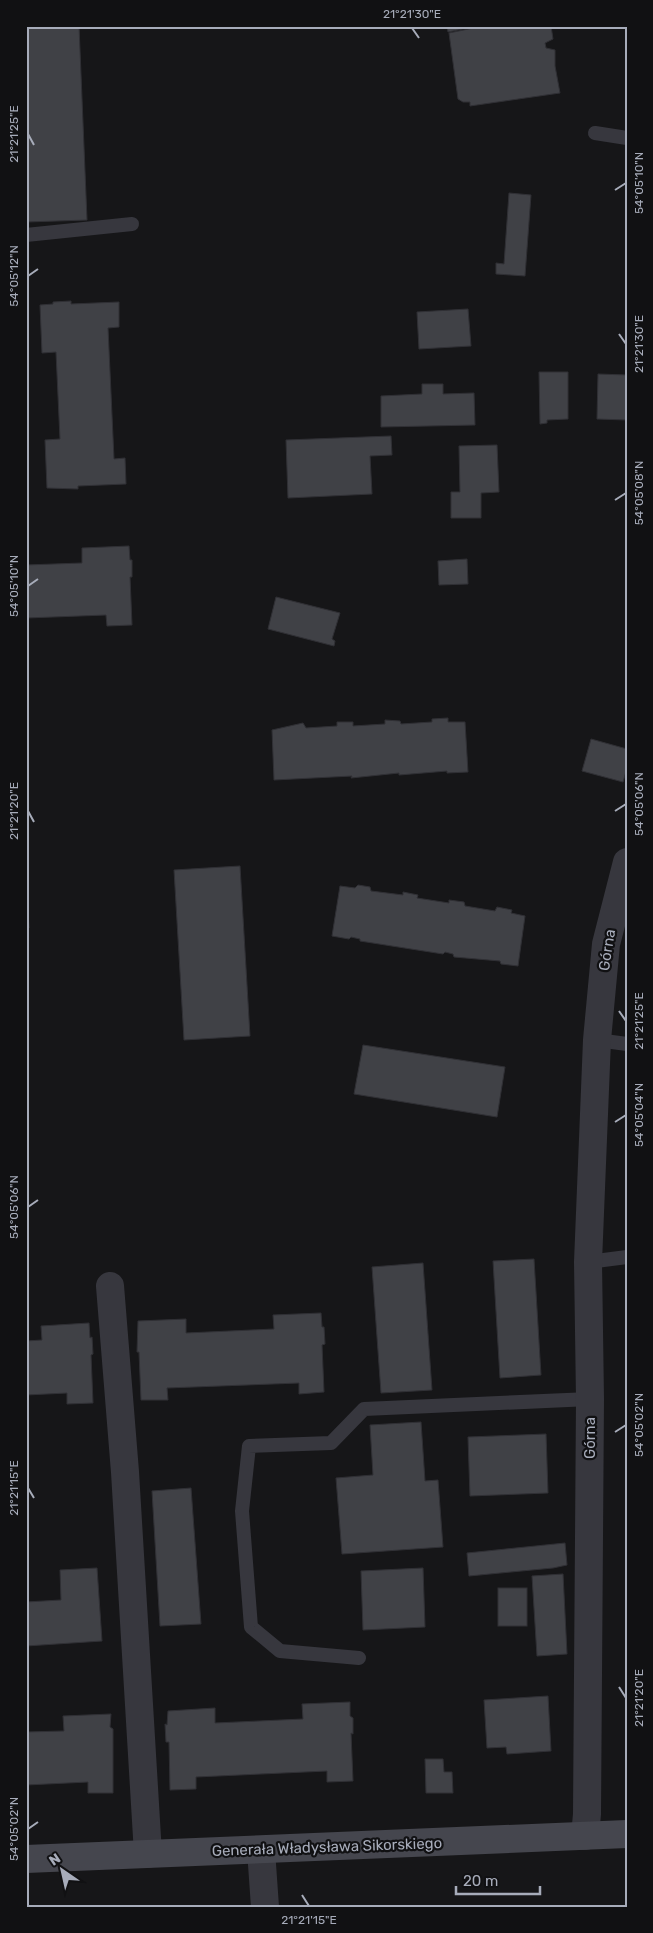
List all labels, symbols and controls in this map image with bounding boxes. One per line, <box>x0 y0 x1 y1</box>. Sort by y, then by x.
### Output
text: 21°21'30"E <box>383 7 441 21</box>
text: 21°21'25"E <box>7 105 21 163</box>
text: 54°05'10"N <box>632 152 646 214</box>
text: 54°05'12"N <box>7 245 21 307</box>
text: 21°21'30"E <box>632 315 646 373</box>
text: 54°05'08"N <box>632 461 646 525</box>
text: 54°05'10"N <box>7 555 21 617</box>
text: 54°05'06"N <box>632 772 646 836</box>
text: 21°21'20"E <box>7 782 21 840</box>
street label: Górna <box>595 928 619 972</box>
text: 21°21'25"E <box>632 992 646 1050</box>
text: 54°05'04"N <box>632 1083 646 1147</box>
text: 54°05'06"N <box>7 1175 21 1239</box>
text: 54°05'02"N <box>632 1393 646 1457</box>
street label: Górna <box>581 1417 599 1459</box>
text: 21°21'15"E <box>7 1460 21 1516</box>
text: 21°21'20"E <box>632 1669 646 1727</box>
text: 54°05'02"N <box>7 1797 21 1861</box>
street label: Generała Władysława Sikorskiego <box>211 1834 443 1860</box>
north arrow <box>38 1846 88 1896</box>
text: N <box>46 1850 64 1870</box>
scale bar <box>456 1863 539 1895</box>
text: 20 m <box>463 1872 498 1890</box>
text: 21°21'15"E <box>281 1913 337 1927</box>

